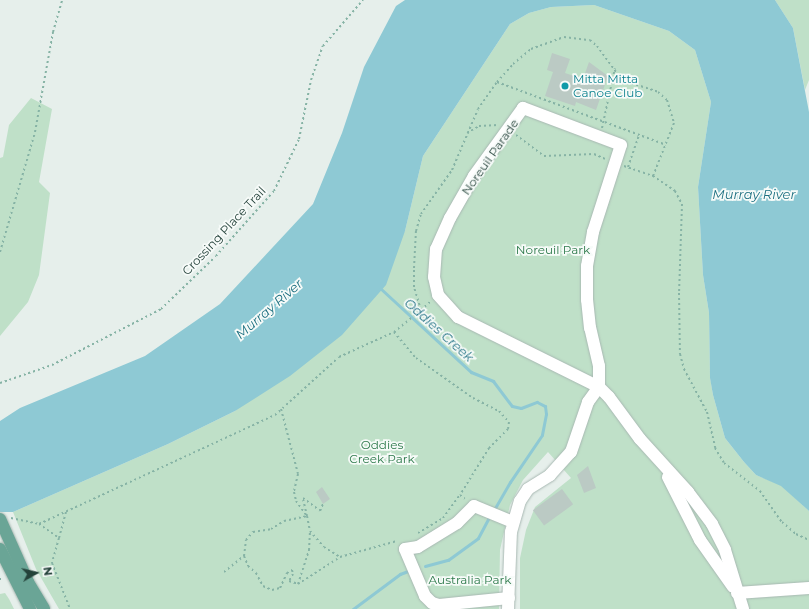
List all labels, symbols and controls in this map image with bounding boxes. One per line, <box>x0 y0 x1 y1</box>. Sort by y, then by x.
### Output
place label: Mitta Mitta Canoe Club <box>573 72 642 100</box>
marker: Mitta Mitta Canoe Club <box>560 81 570 91</box>
street label: Noreuil Parade <box>459 116 521 198</box>
street label: Crossing Place Trail <box>179 184 269 278</box>
water label: Murray River <box>712 186 796 202</box>
park label: Noreuil Park <box>516 243 590 257</box>
water label: Murray River <box>232 276 306 342</box>
water label: Oddies Creek <box>401 295 477 365</box>
park label: Oddies Creek Park <box>349 438 415 466</box>
north arrow <box>16 553 56 593</box>
text: N <box>40 566 55 577</box>
park label: Australia Park <box>429 573 511 587</box>

